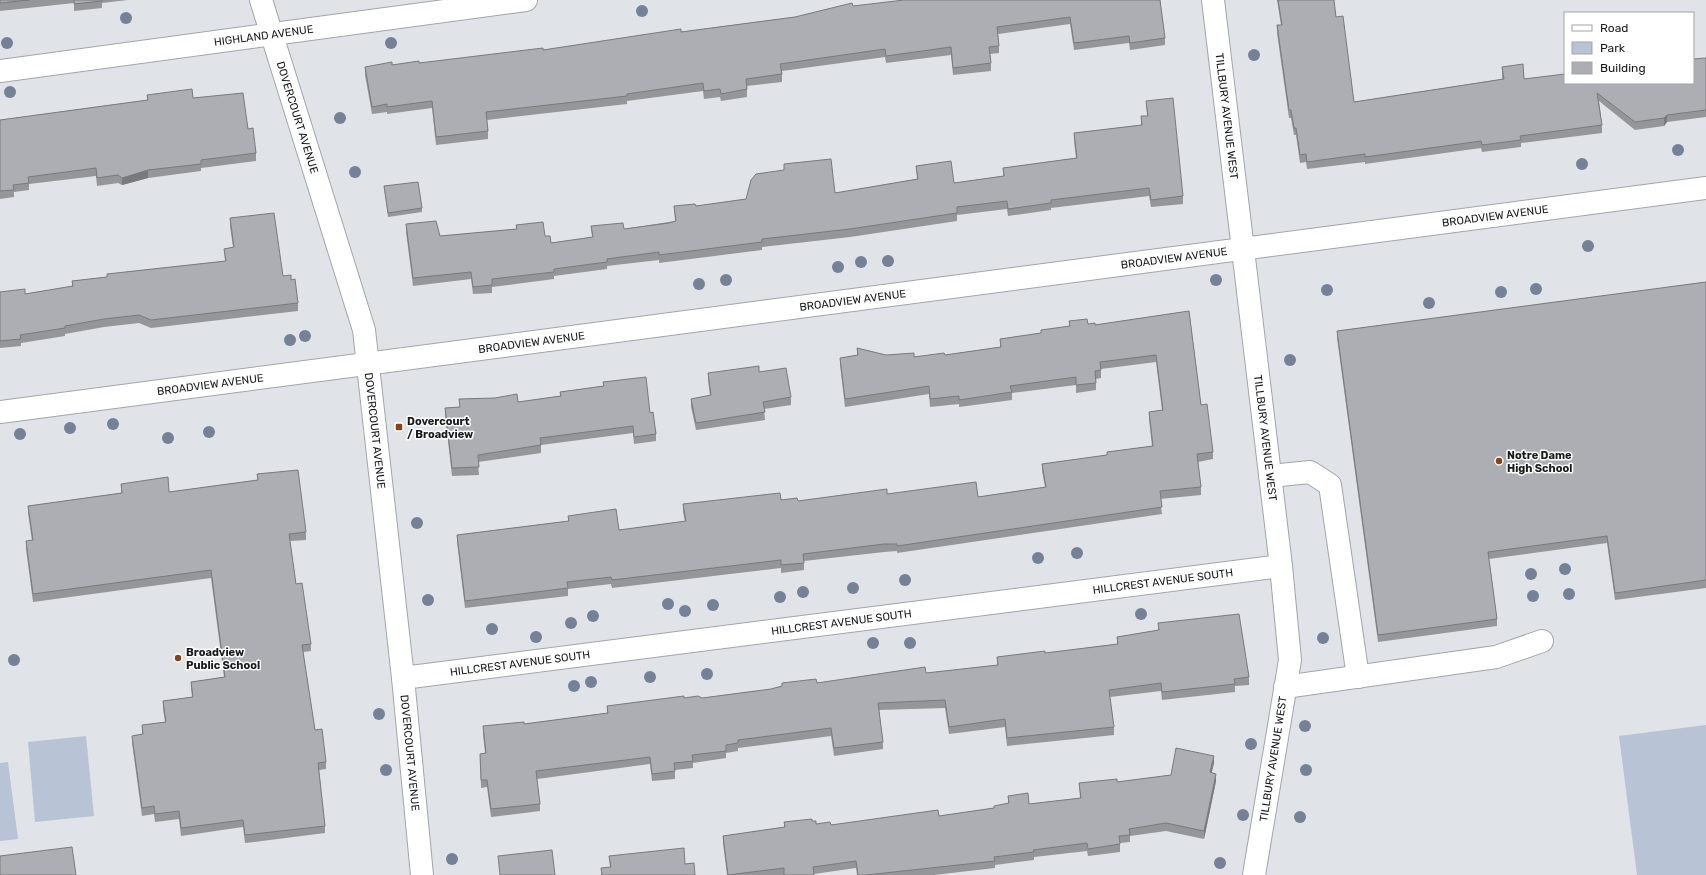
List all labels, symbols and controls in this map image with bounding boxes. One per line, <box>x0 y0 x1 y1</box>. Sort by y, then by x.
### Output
legend <box>1564 12 1694 84</box>
text: Road <box>1600 21 1628 35</box>
street label: HIGHLAND AVENUE <box>213 23 315 49</box>
text: Park <box>1600 41 1626 55</box>
street label: TILLBURY AVENUE WEST <box>1212 52 1241 181</box>
street label: DOVERCOURT AVENUE <box>274 60 321 176</box>
text: Building <box>1600 61 1646 75</box>
street label: BROADVIEW AVENUE <box>1441 203 1550 230</box>
street label: BROADVIEW AVENUE <box>1120 245 1228 272</box>
street label: BROADVIEW AVENUE <box>799 287 907 314</box>
street label: BROADVIEW AVENUE <box>477 329 586 356</box>
street label: BROADVIEW AVENUE <box>156 371 265 398</box>
street label: DOVERCOURT AVENUE <box>362 372 388 490</box>
street label: TILLBURY AVENUE WEST <box>1251 374 1279 502</box>
place label: Dovercourt / Broadview <box>407 415 473 441</box>
marker: Dovercourt / Broadview <box>394 422 404 432</box>
place label: Notre Dame High School <box>1507 449 1572 475</box>
marker: Notre Dame High School <box>1494 456 1504 466</box>
street label: HILLCREST AVENUE SOUTH <box>1092 566 1234 597</box>
street label: HILLCREST AVENUE SOUTH <box>771 607 912 638</box>
place label: Broadview Public School <box>186 646 260 672</box>
street label: HILLCREST AVENUE SOUTH <box>449 648 591 679</box>
marker: Broadview Public School <box>173 653 183 663</box>
street label: DOVERCOURT AVENUE <box>398 694 422 812</box>
street label: TILLBURY AVENUE WEST <box>1257 695 1290 823</box>

